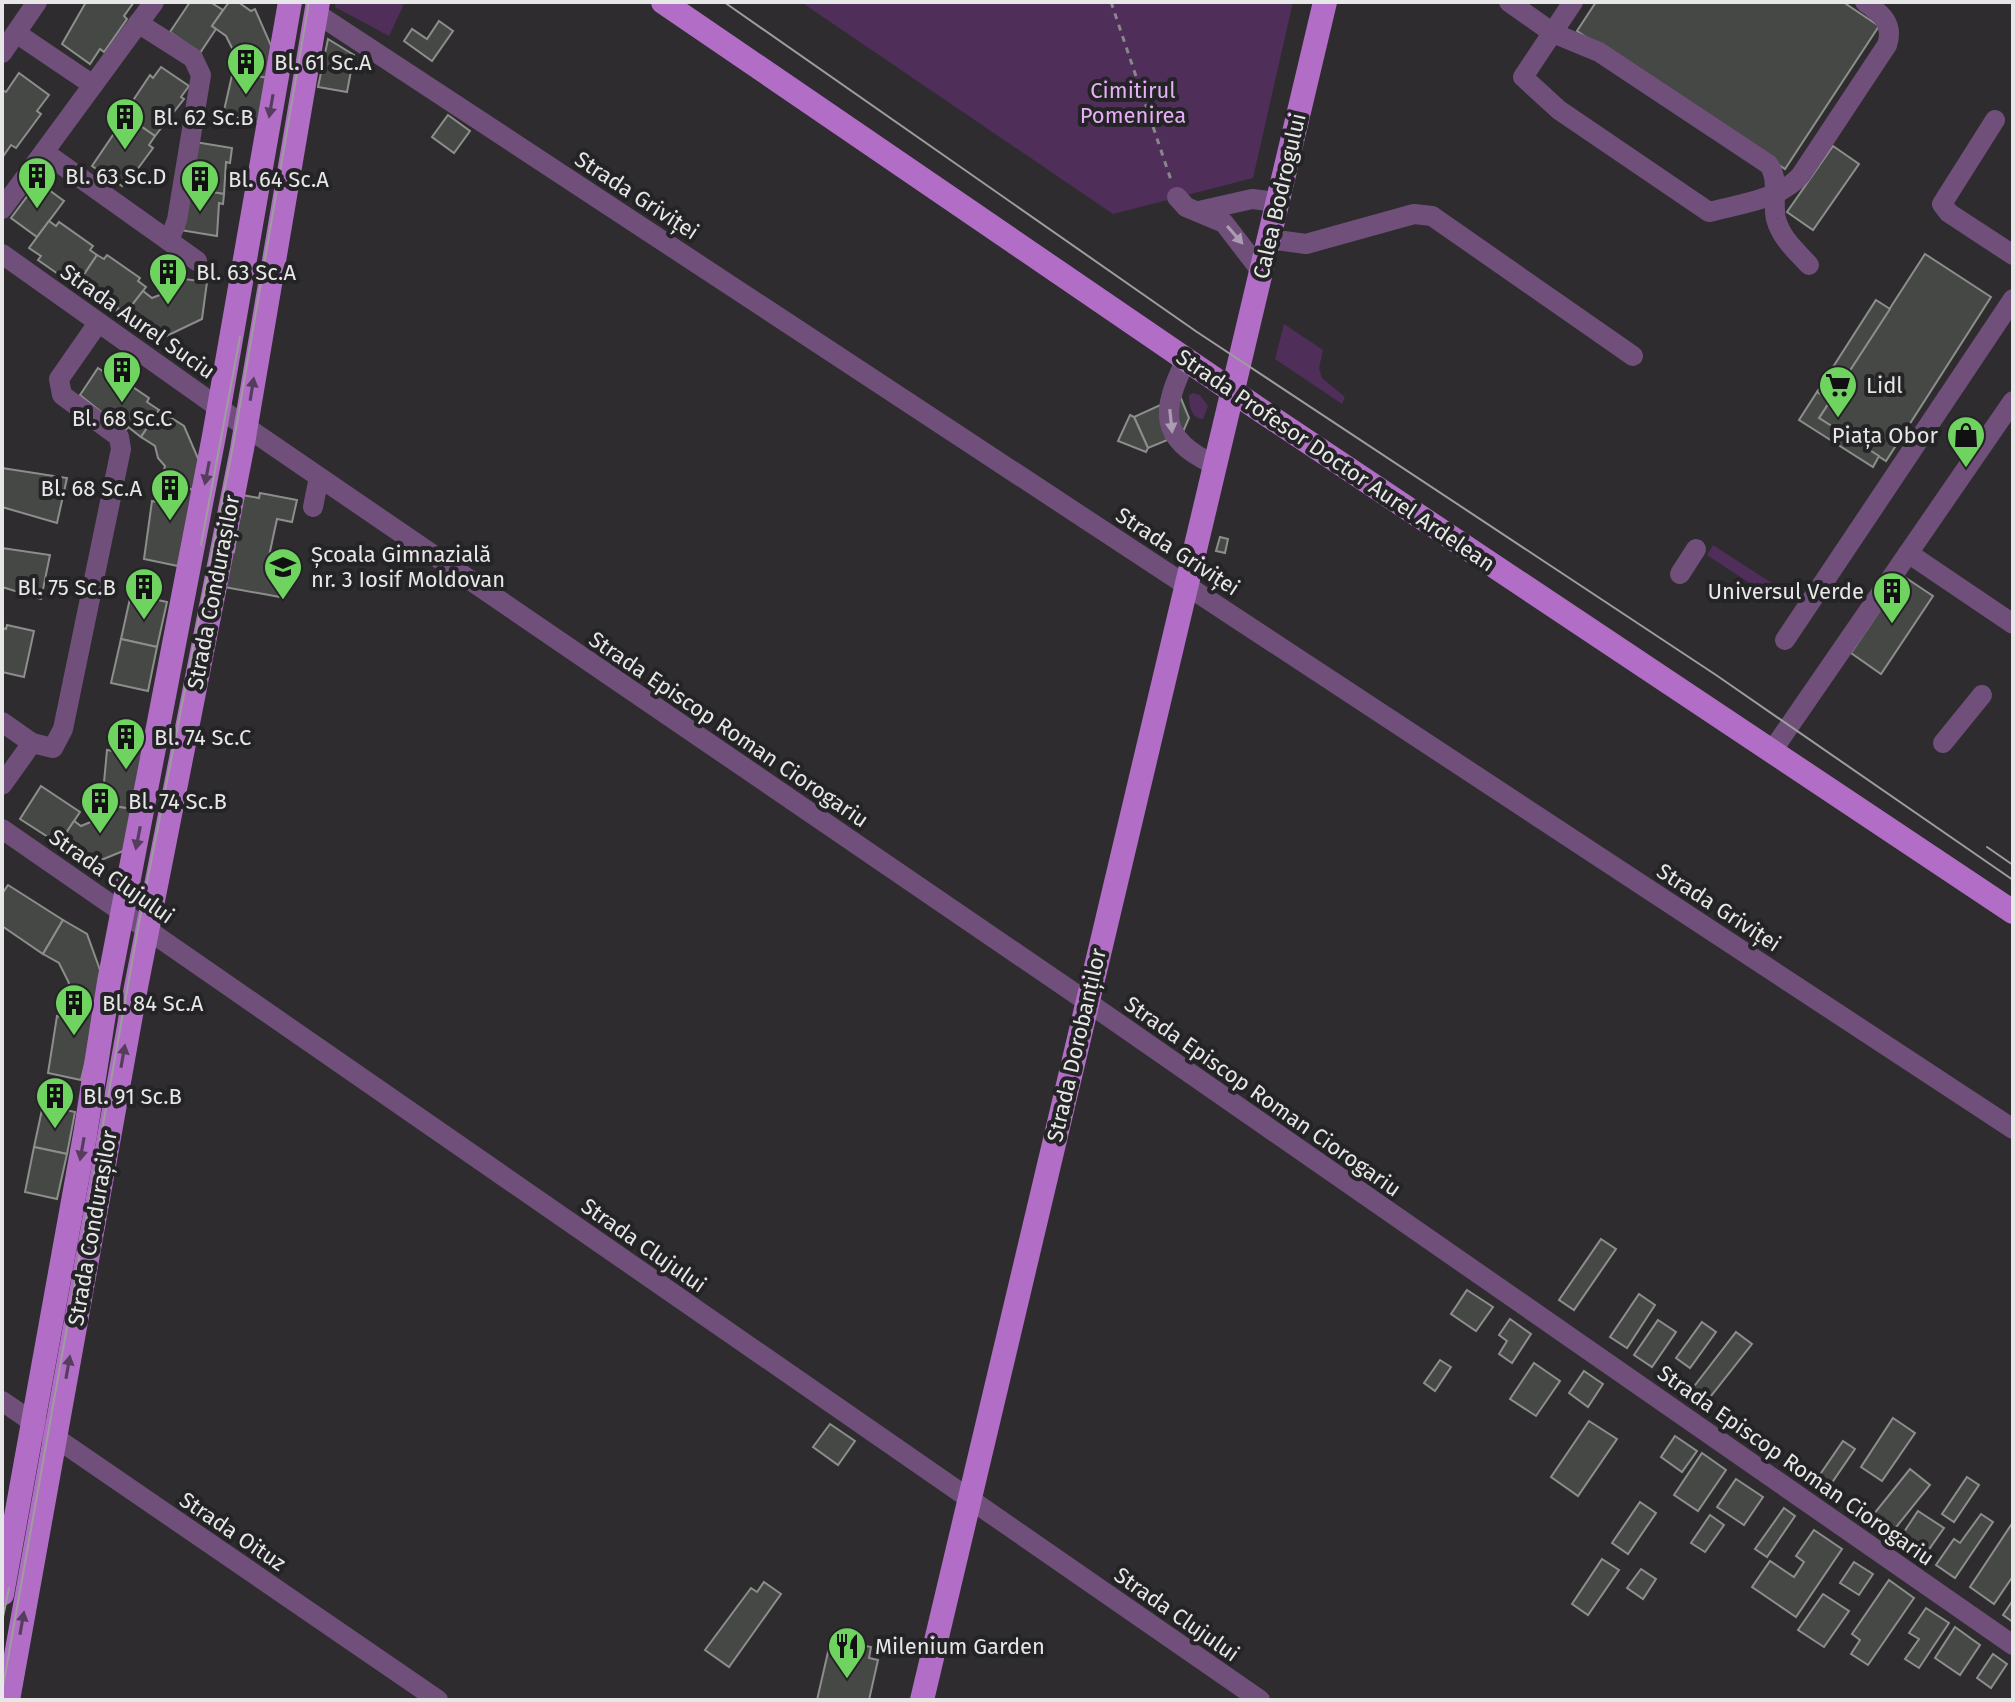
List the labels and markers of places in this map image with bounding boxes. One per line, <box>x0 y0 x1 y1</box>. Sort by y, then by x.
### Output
building icon: Bl. 61 Sc.A <box>225 41 267 96</box>
place label: Bl. 61 Sc.A <box>274 49 372 76</box>
building icon: Bl. 62 Sc.B <box>104 96 146 151</box>
place label: Bl. 62 Sc.B <box>153 104 254 131</box>
building icon: Bl. 63 Sc.D <box>16 155 58 210</box>
building icon: Bl. 64 Sc.A <box>179 158 221 213</box>
place label: Bl. 63 Sc.D <box>65 163 167 190</box>
place label: Bl. 64 Sc.A <box>228 166 329 193</box>
building icon: Bl. 63 Sc.A <box>147 251 189 306</box>
place label: Bl. 63 Sc.A <box>196 259 296 286</box>
building icon: Bl. 68 Sc.C <box>101 349 143 404</box>
supermarket icon: Lidl <box>1817 364 1859 419</box>
place label: Lidl <box>1866 372 1903 399</box>
place label: Bl. 68 Sc.C <box>72 405 172 432</box>
shop icon: Piața Obor <box>1945 414 1987 469</box>
place label: Piața Obor <box>1832 422 1938 449</box>
building icon: Bl. 68 Sc.A <box>149 467 191 522</box>
place label: Bl. 68 Sc.A <box>41 475 142 502</box>
place label: Școala Gimnazială nr. 3 Iosif Moldovan <box>311 541 505 593</box>
school or university icon: Școala Gimnazială nr. 3 Iosif Moldovan <box>262 546 304 601</box>
building icon: Bl. 75 Sc.B <box>123 566 165 621</box>
building icon: Universul Verde <box>1871 570 1913 625</box>
place label: Bl. 75 Sc.B <box>17 574 116 601</box>
place label: Universul Verde <box>1707 578 1864 605</box>
building icon: Bl. 74 Sc.C <box>105 716 147 771</box>
place label: Bl. 74 Sc.C <box>154 724 251 751</box>
building icon: Bl. 74 Sc.B <box>79 780 121 835</box>
place label: Bl. 74 Sc.B <box>128 788 227 815</box>
building icon: Bl. 84 Sc.A <box>53 982 95 1037</box>
place label: Bl. 84 Sc.A <box>102 990 204 1017</box>
building icon: Bl. 91 Sc.B <box>34 1075 76 1130</box>
place label: Bl. 91 Sc.B <box>83 1083 182 1110</box>
restaurant icon: Milenium Garden <box>826 1625 868 1680</box>
place label: Milenium Garden <box>875 1633 1045 1660</box>

